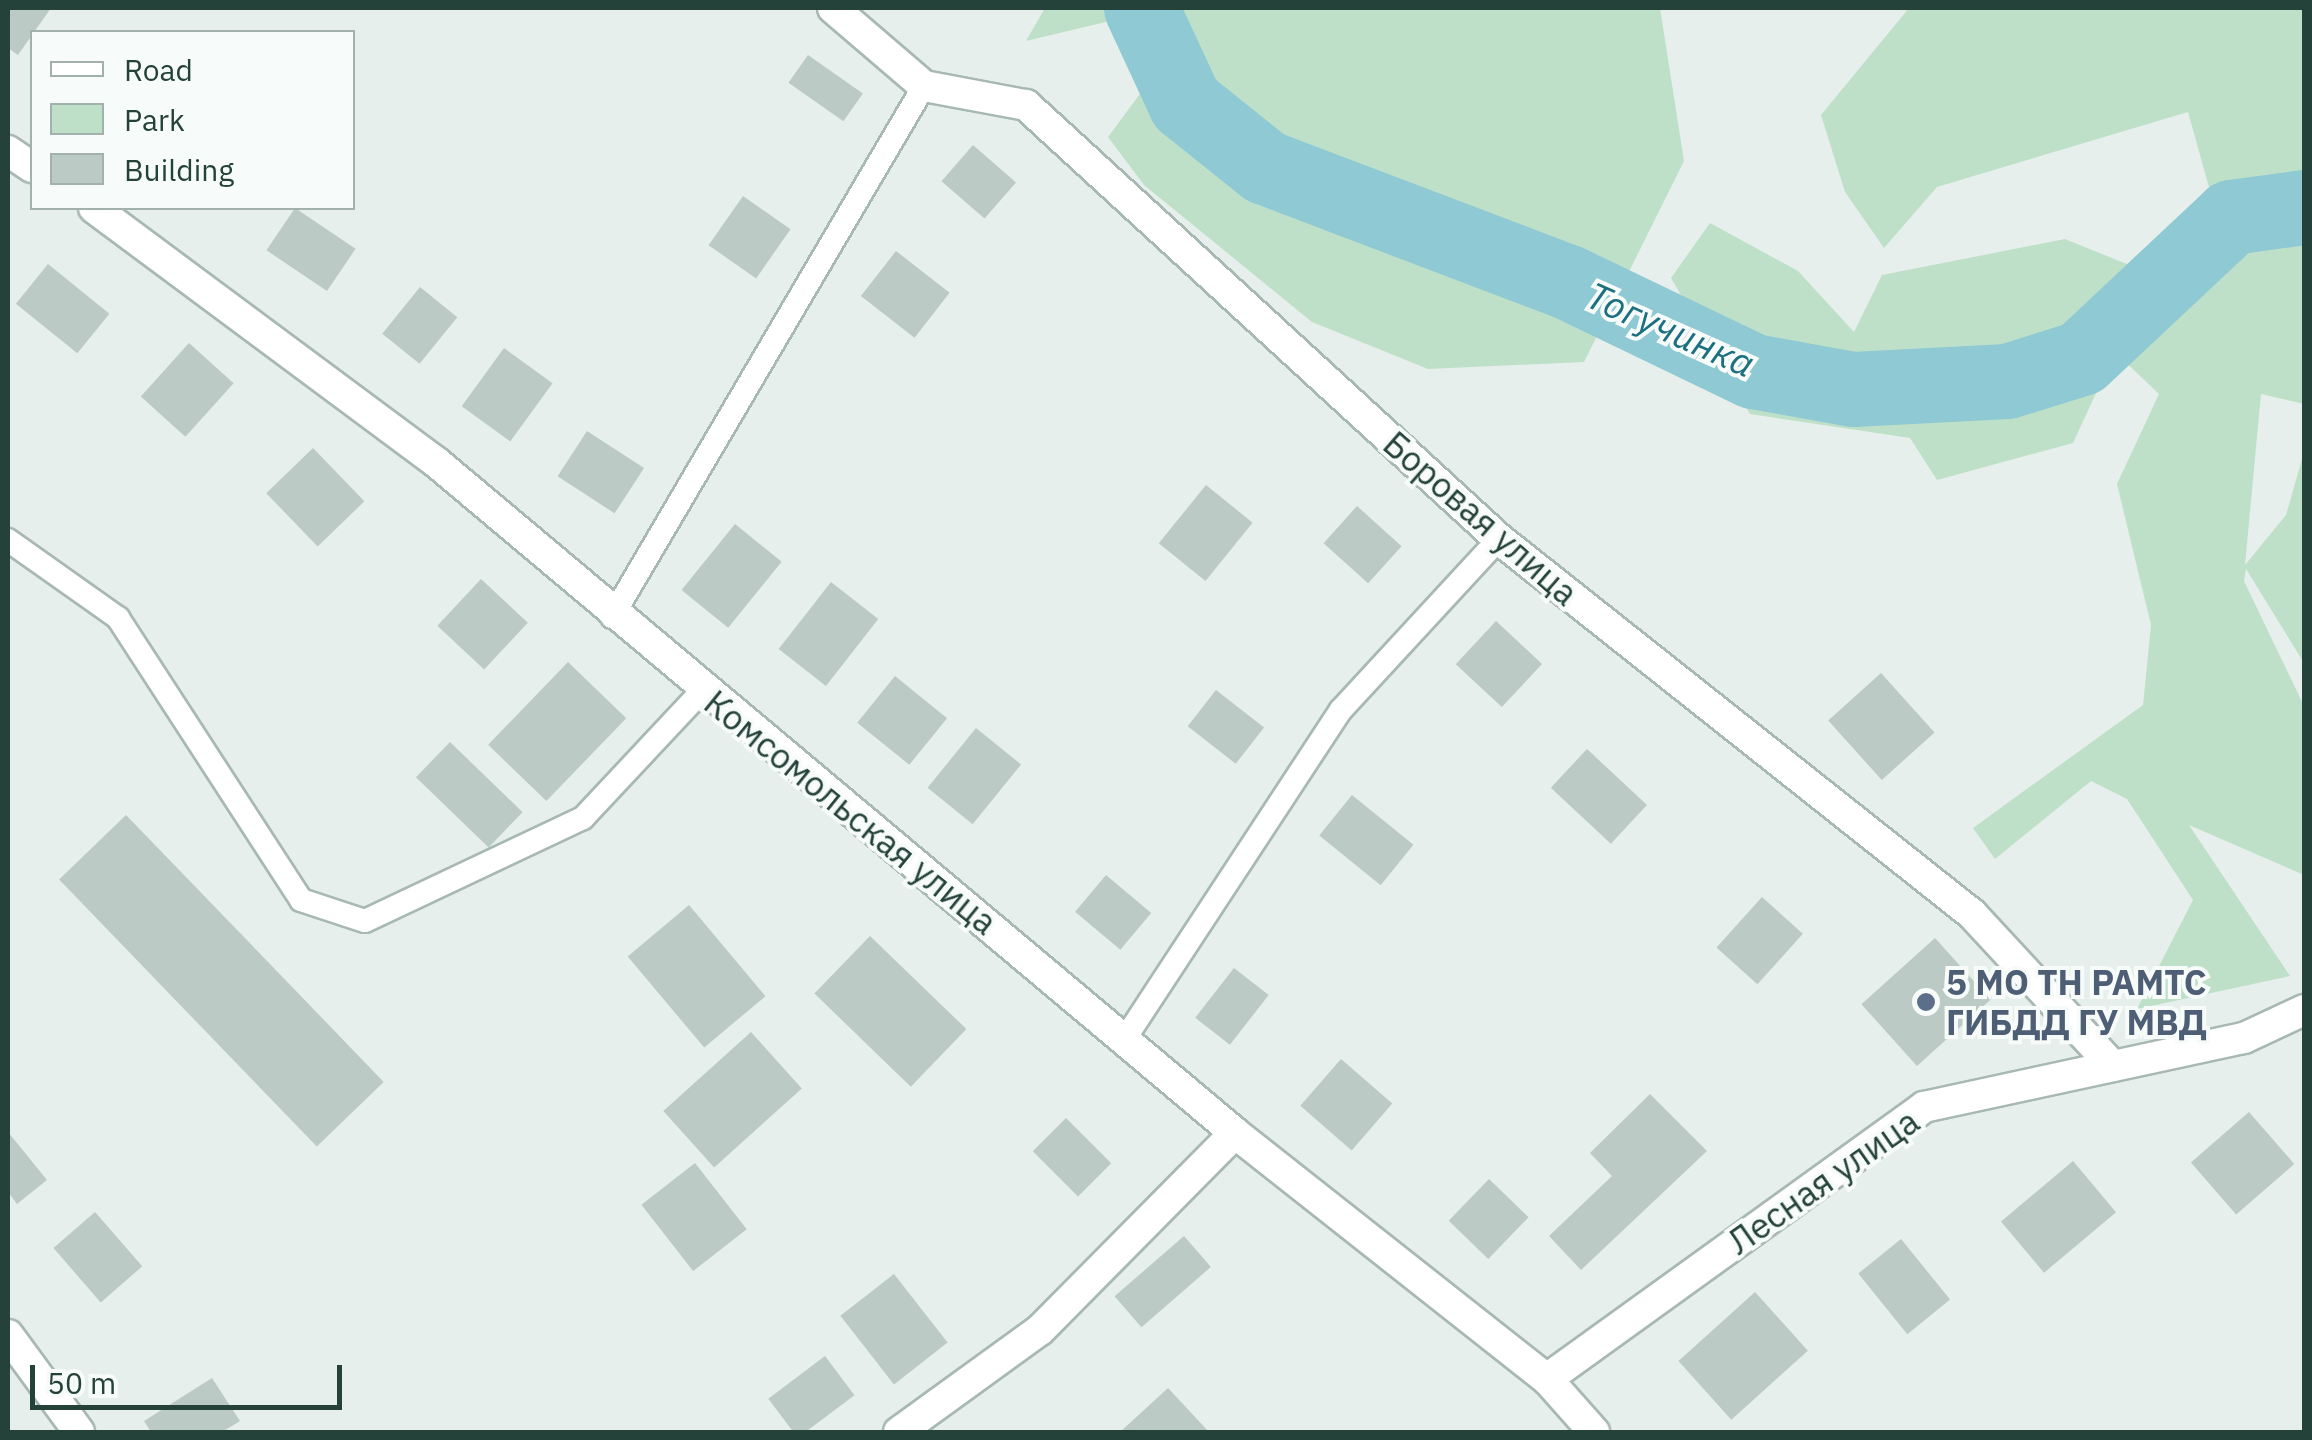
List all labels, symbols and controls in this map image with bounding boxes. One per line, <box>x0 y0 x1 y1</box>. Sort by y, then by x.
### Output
legend <box>30 30 355 210</box>
text: Road <box>124 50 193 89</box>
text: Park <box>124 100 185 139</box>
text: Building <box>124 150 234 189</box>
water label: Тогучинка <box>1580 272 1762 386</box>
street label: Боровая улица <box>1375 422 1587 614</box>
street label: Комсомольская улица <box>696 681 1006 943</box>
place label: 5 МО ТН РАМТС ГИБДД ГУ МВД <box>1946 961 2207 1043</box>
marker: 5 МО ТН РАМТС ГИБДД ГУ МВД <box>1915 991 1937 1013</box>
street label: Лесная улица <box>1719 1100 1927 1262</box>
scale bar <box>35 1345 348 1407</box>
text: 50 m <box>47 1363 116 1402</box>

